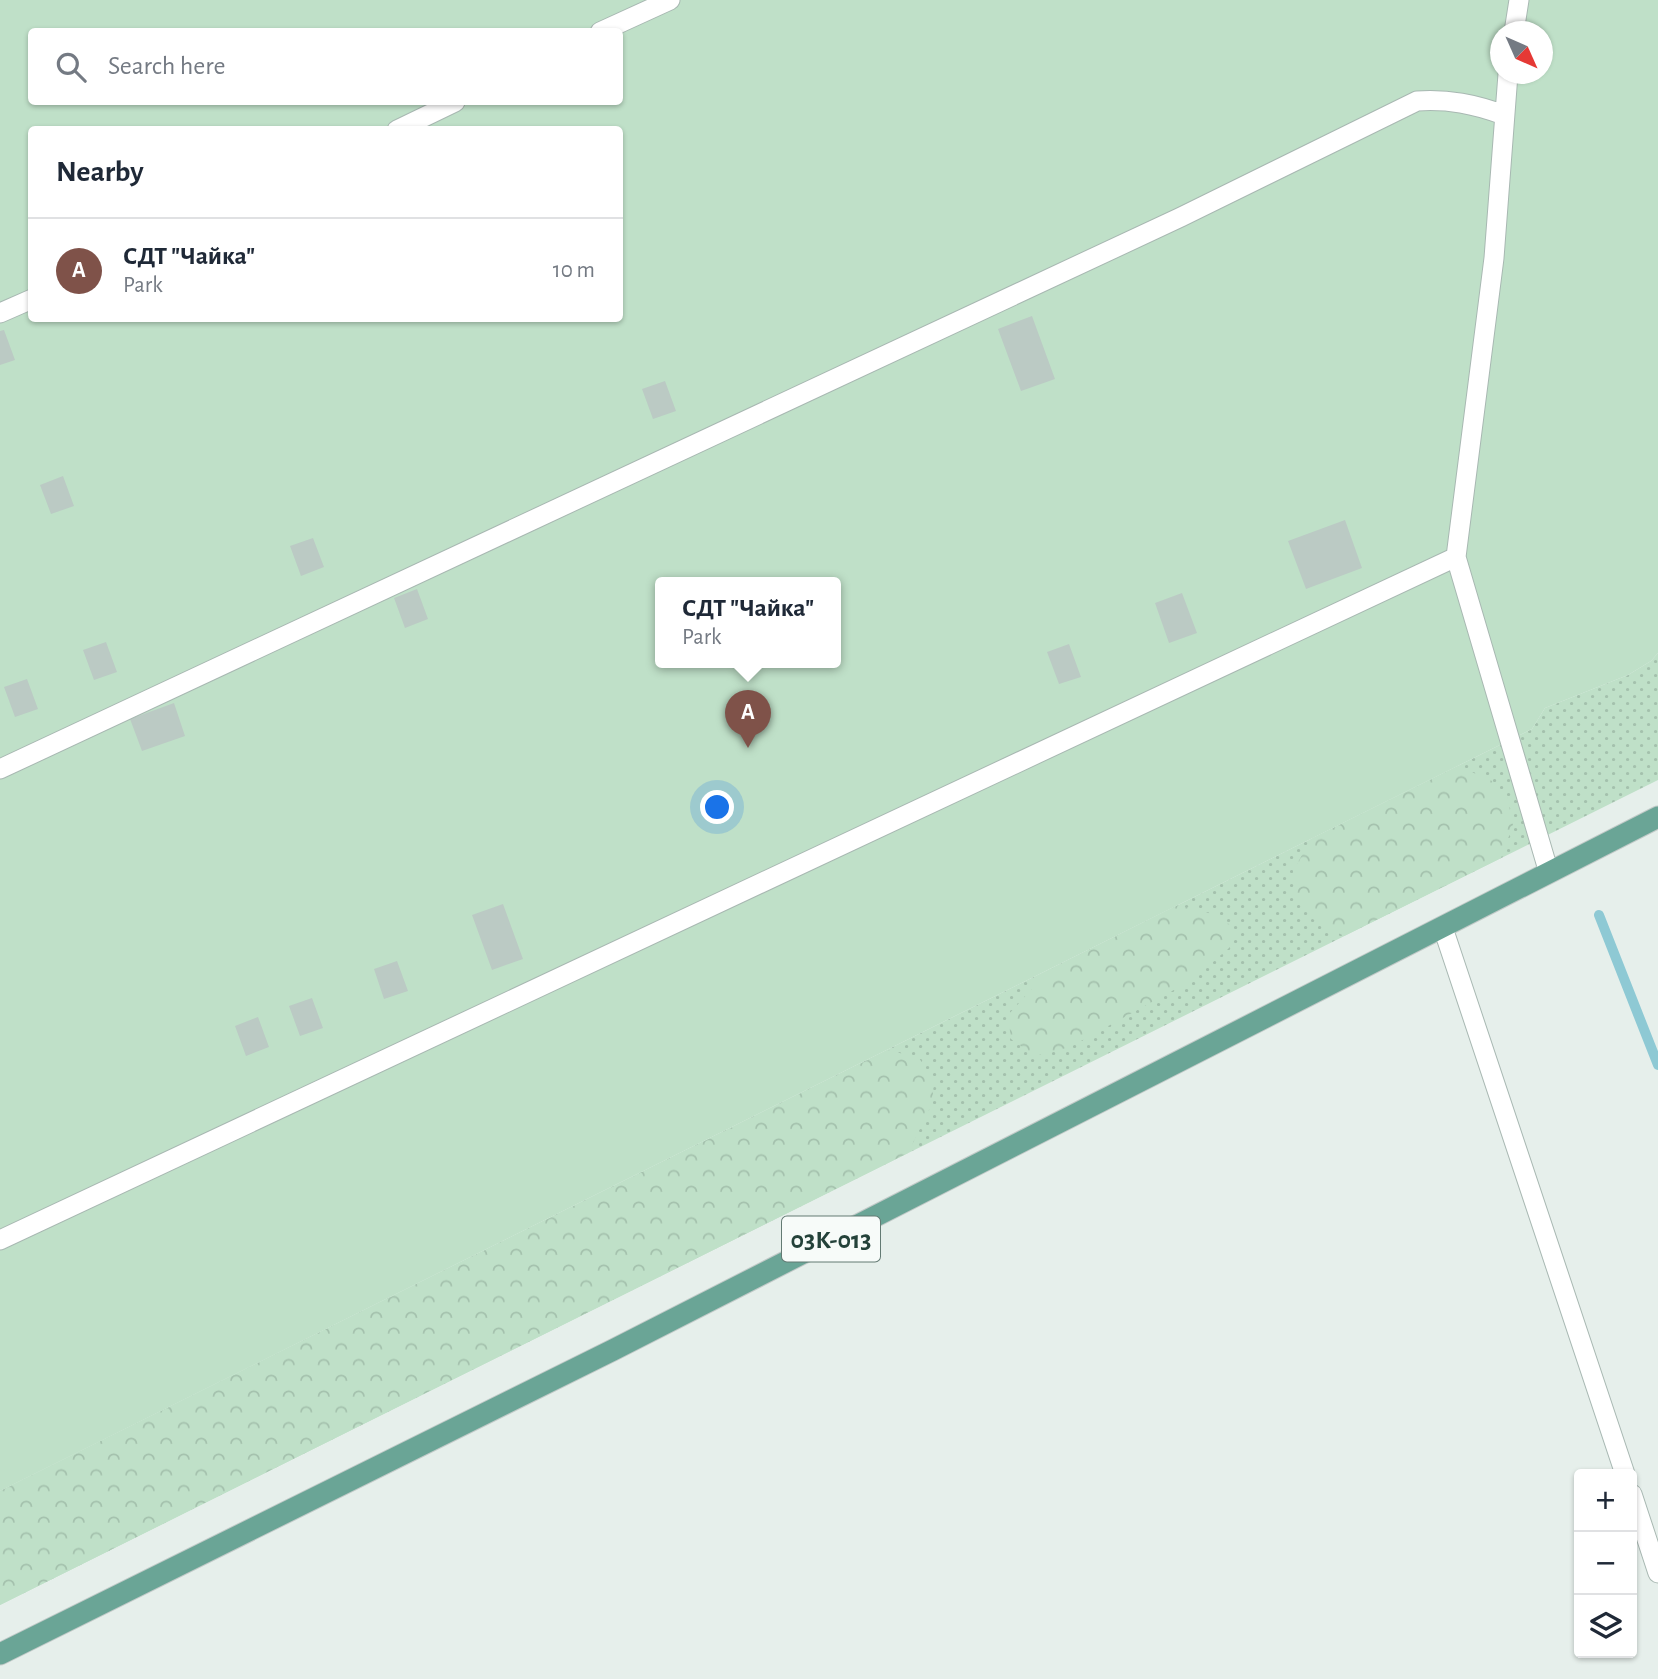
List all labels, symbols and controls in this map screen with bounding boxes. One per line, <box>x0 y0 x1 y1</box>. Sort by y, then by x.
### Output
north arrow <box>1490 21 1553 84</box>
search box <box>28 28 623 105</box>
icon: search <box>52 48 90 86</box>
text: Search here <box>108 53 226 79</box>
text: Nearby <box>56 157 144 187</box>
text: СДТ "Чайка" <box>123 243 255 269</box>
text: A <box>72 259 86 282</box>
text: 10 m <box>553 259 595 282</box>
text: Park <box>123 274 163 297</box>
popup <box>655 577 841 668</box>
text: СДТ "Чайка" <box>682 595 814 621</box>
text: Park <box>682 626 722 649</box>
pin: A <box>725 690 771 748</box>
your location <box>700 790 734 824</box>
road number: 03К-013 <box>782 1216 880 1262</box>
map controls <box>1574 1469 1637 1658</box>
button: + <box>1574 1469 1637 1532</box>
button: − <box>1574 1532 1637 1595</box>
button: layers <box>1574 1595 1637 1658</box>

